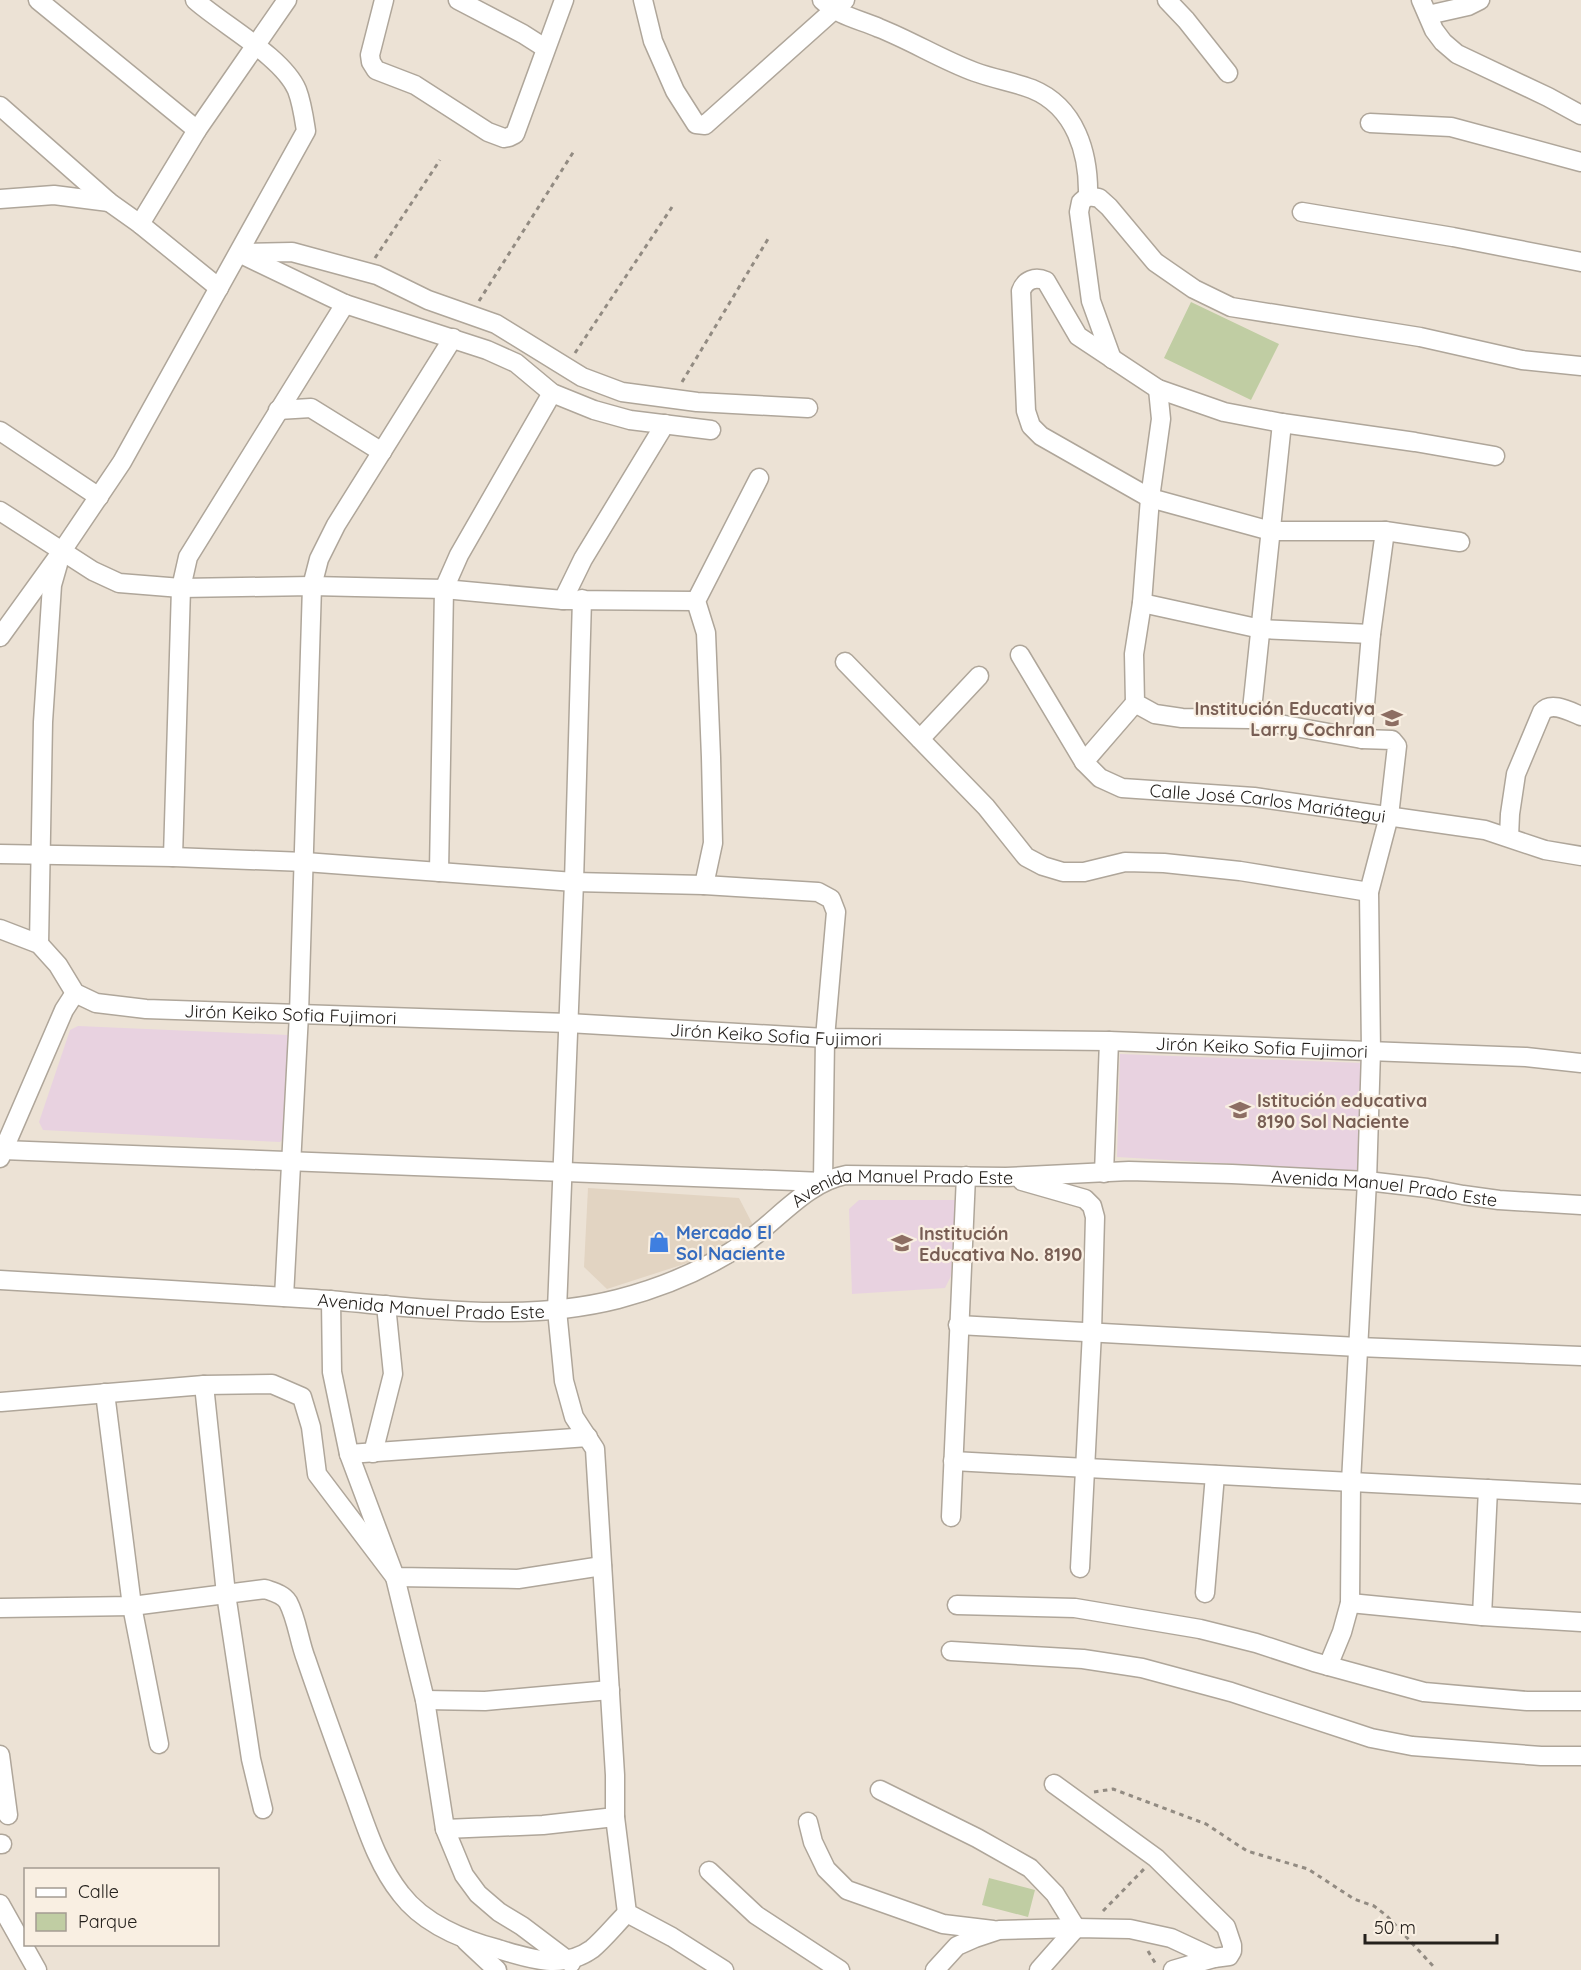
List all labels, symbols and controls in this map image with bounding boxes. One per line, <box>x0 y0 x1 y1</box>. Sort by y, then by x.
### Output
place label: Institución Educativa Larry Cochran <box>1194 697 1375 741</box>
school or university icon: Institución Educativa Larry Cochran <box>1380 706 1404 730</box>
street label: Calle José Carlos Mariátegui <box>1149 778 1387 827</box>
street label: Jirón Keiko Sofia Fujimori <box>184 999 397 1029</box>
street label: Jirón Keiko Sofia Fujimori <box>669 1017 882 1050</box>
street label: Jirón Keiko Sofia Fujimori <box>1155 1031 1368 1062</box>
place label: Istitución educativa 8190 Sol Naciente <box>1257 1089 1427 1133</box>
school or university icon: Istitución educativa 8190 Sol Naciente <box>1228 1098 1252 1122</box>
street label: Avenida Manuel Prado Este <box>786 1163 1014 1212</box>
street label: Avenida Manuel Prado Este <box>1271 1165 1499 1211</box>
place label: Mercado El Sol Naciente <box>676 1221 785 1265</box>
place label: Institución Educativa No. 8190 <box>919 1222 1082 1266</box>
shop icon: Mercado El Sol Naciente <box>647 1230 671 1254</box>
school or university icon: Institución Educativa No. 8190 <box>890 1231 914 1255</box>
street label: Avenida Manuel Prado Este <box>317 1288 545 1324</box>
legend <box>24 1868 219 1946</box>
text: Calle <box>78 1880 119 1903</box>
scale bar <box>1365 1907 1497 1945</box>
text: Parque <box>78 1910 137 1933</box>
text: 50 m <box>1374 1916 1416 1939</box>

